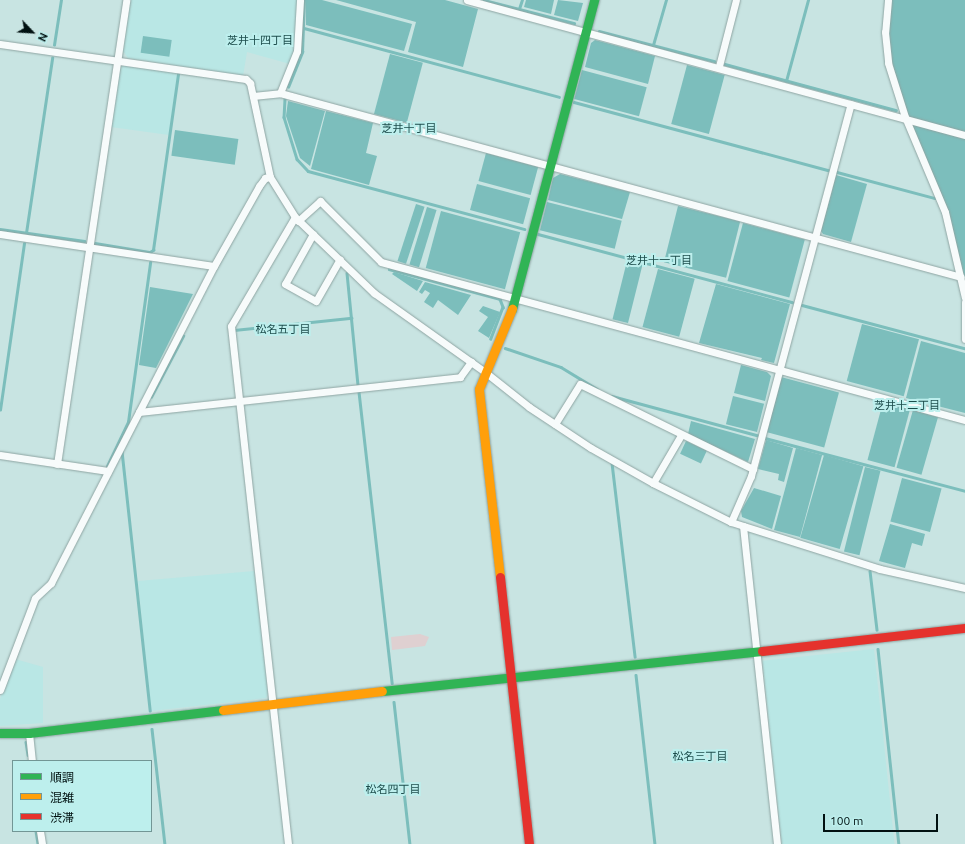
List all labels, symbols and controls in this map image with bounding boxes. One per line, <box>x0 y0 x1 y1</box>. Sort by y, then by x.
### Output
north arrow <box>12 12 52 52</box>
text: N <box>36 31 50 43</box>
district label: 芝井十四丁目 <box>227 33 293 47</box>
district label: 芝井十丁目 <box>382 121 436 135</box>
district label: 芝井十一丁目 <box>626 253 692 267</box>
district label: 松名五丁目 <box>256 322 310 336</box>
district label: 芝井十二丁目 <box>874 398 940 412</box>
district label: 松名三丁目 <box>673 749 727 763</box>
legend <box>12 760 152 832</box>
text: 順調 <box>50 771 74 784</box>
district label: 松名四丁目 <box>366 782 420 796</box>
text: 混雑 <box>50 791 74 804</box>
scale bar <box>825 806 940 832</box>
text: 渋滞 <box>50 811 74 824</box>
text: 100 m <box>830 814 863 827</box>

